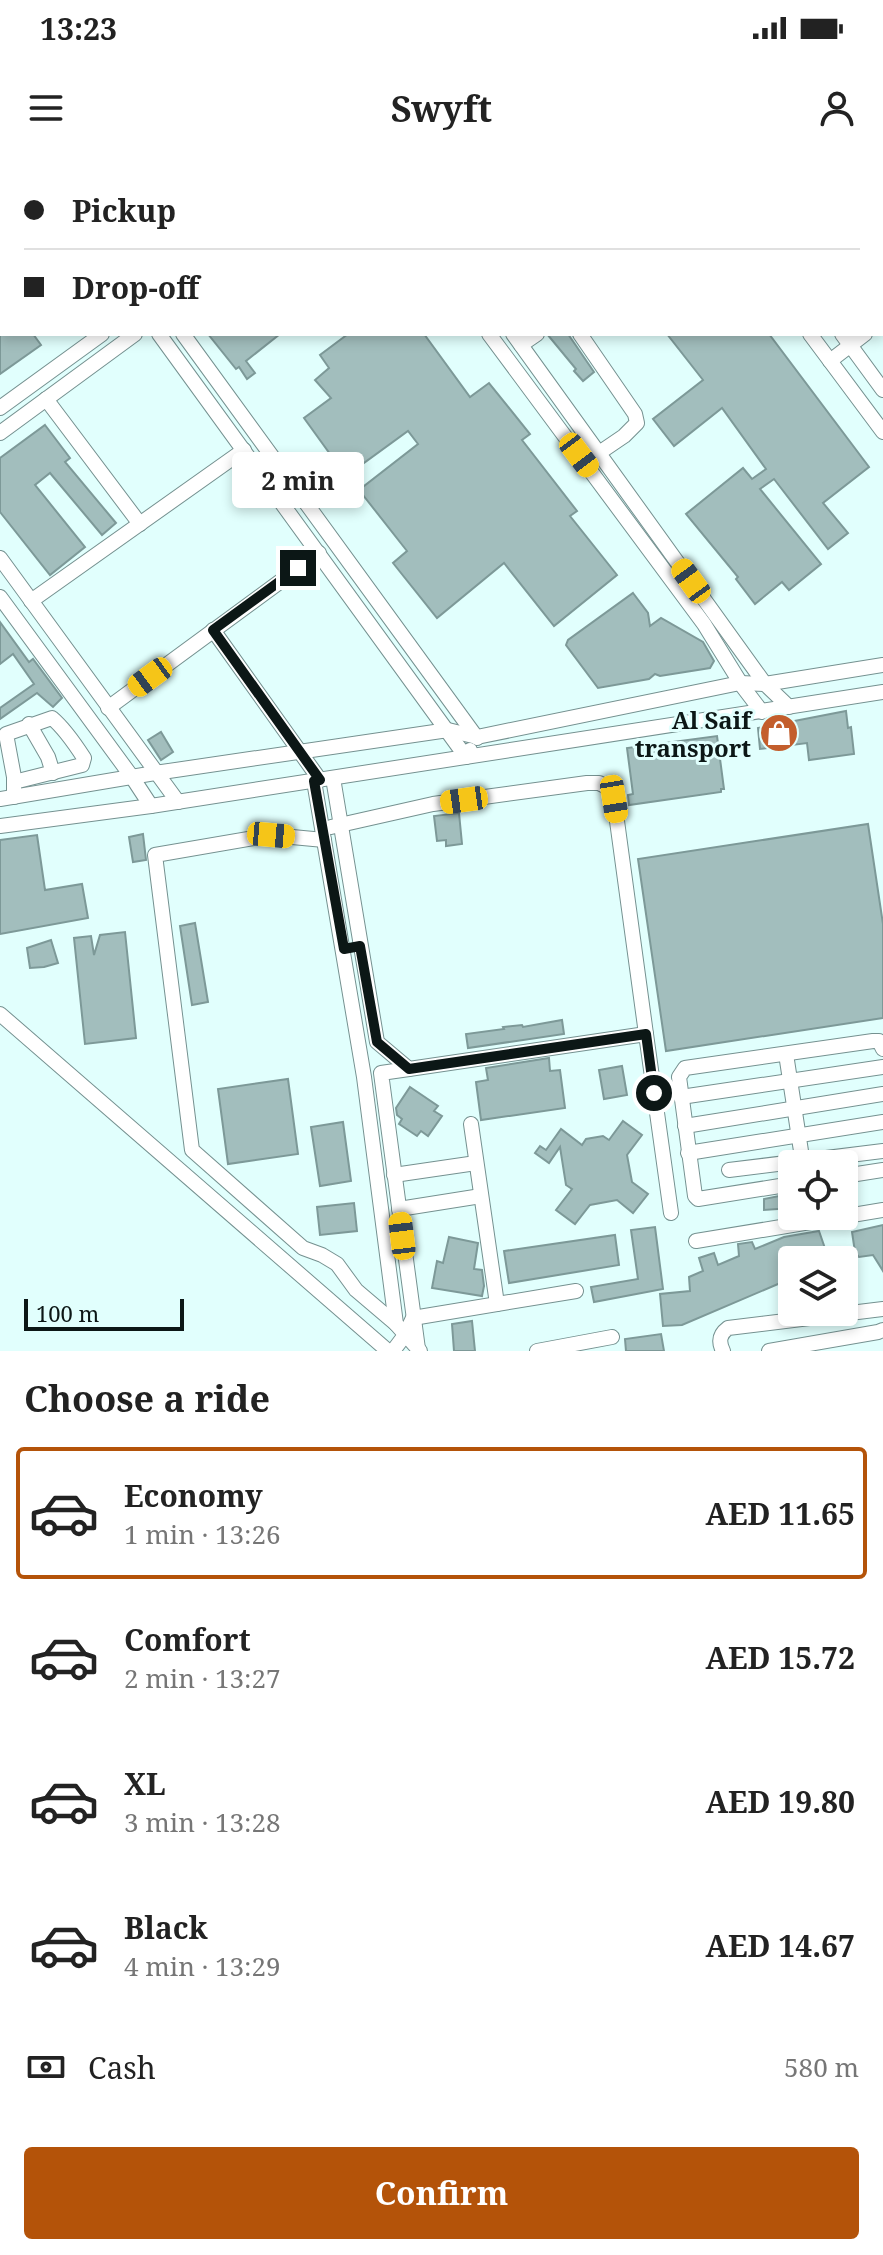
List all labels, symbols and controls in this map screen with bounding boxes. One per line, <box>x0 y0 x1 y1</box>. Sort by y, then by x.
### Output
text: 13:23 <box>40 8 117 49</box>
text: Swyft <box>391 84 492 133</box>
icon: menu <box>24 86 68 130</box>
icon: person <box>815 86 859 130</box>
text: Pickup <box>72 190 176 231</box>
text: Drop-off <box>72 267 199 308</box>
car <box>555 429 603 481</box>
callout: 2 min <box>232 452 364 508</box>
text: 2 min <box>261 462 335 498</box>
route end <box>280 550 316 586</box>
car <box>667 555 715 607</box>
car <box>124 653 176 701</box>
place label: Al Saif transport <box>635 703 753 764</box>
shop icon: Al Saif transport <box>758 712 800 754</box>
car <box>598 773 630 825</box>
car <box>439 785 489 815</box>
car <box>246 821 296 849</box>
route start <box>636 1075 672 1111</box>
map controls <box>778 1150 858 1326</box>
button: locate <box>778 1150 858 1230</box>
car <box>387 1211 417 1261</box>
button: layers <box>778 1246 858 1326</box>
scale bar <box>24 1295 184 1331</box>
text: 100 m <box>36 1298 99 1328</box>
text: Choose a ride <box>24 1374 270 1423</box>
text: Economy <box>124 1475 263 1516</box>
icon: car <box>28 1477 100 1549</box>
text: AED 11.65 <box>705 1493 855 1534</box>
text: 1 min · 13:26 <box>124 1516 281 1552</box>
text: Comfort <box>124 1619 251 1660</box>
icon: car <box>28 1621 100 1693</box>
text: AED 15.72 <box>705 1637 855 1678</box>
text: 2 min · 13:27 <box>124 1660 281 1696</box>
text: XL <box>124 1763 166 1804</box>
icon: car <box>28 1765 100 1837</box>
text: AED 19.80 <box>705 1781 855 1822</box>
text: 3 min · 13:28 <box>124 1804 281 1840</box>
text: Black <box>124 1907 208 1948</box>
icon: car <box>28 1909 100 1981</box>
text: AED 14.67 <box>705 1925 855 1966</box>
text: 4 min · 13:29 <box>124 1948 281 1984</box>
icon: cash <box>24 2045 68 2089</box>
text: Cash <box>88 2047 156 2088</box>
text: 580 m <box>784 2049 859 2085</box>
button: Confirm <box>24 2147 859 2239</box>

